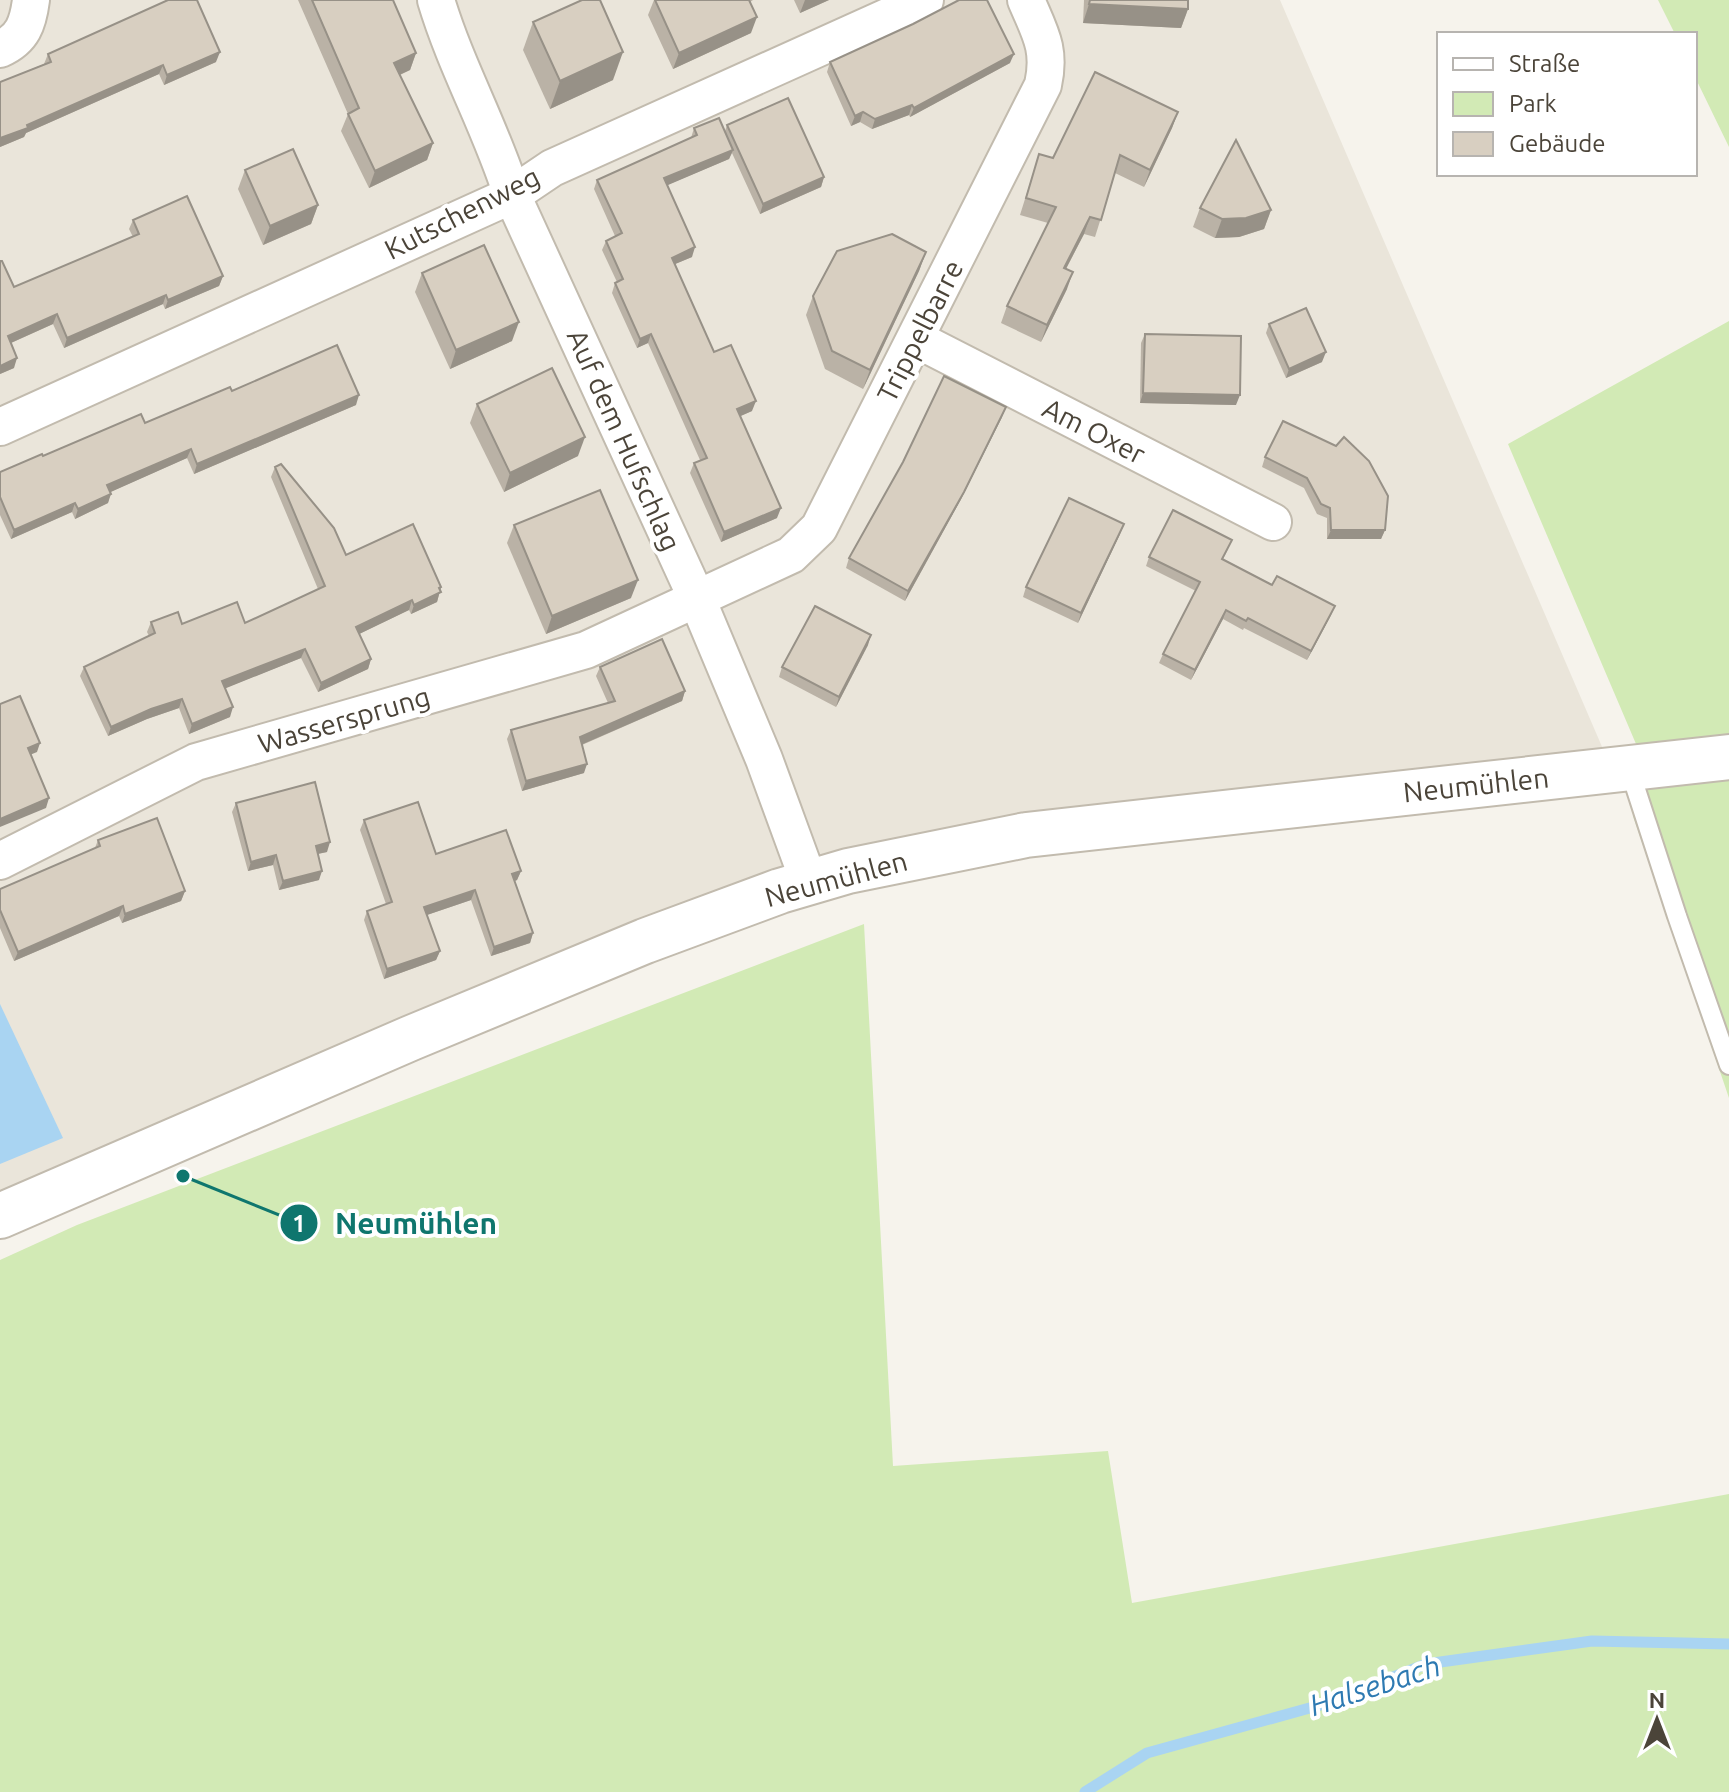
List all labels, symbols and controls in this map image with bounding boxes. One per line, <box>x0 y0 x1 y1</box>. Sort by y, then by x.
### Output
legend <box>1437 32 1697 176</box>
text: Straße <box>1509 50 1580 77</box>
text: Park <box>1509 90 1557 117</box>
text: Gebäude <box>1509 130 1606 157</box>
street label: Kutschenweg <box>379 160 544 265</box>
street label: Trippelbarre <box>871 255 969 407</box>
street label: Auf dem Hufschlag <box>562 324 687 555</box>
street label: Am Oxer <box>1038 392 1151 470</box>
street label: Wassersprung <box>254 680 433 759</box>
street label: Neumühlen <box>1402 761 1550 808</box>
street label: Neumühlen <box>761 845 911 912</box>
callout: Neumühlen <box>279 1196 513 1250</box>
text: Neumühlen <box>335 1206 497 1240</box>
text: 1 <box>292 1210 306 1237</box>
water label: Halsebach <box>1305 1648 1444 1722</box>
north arrow <box>1617 1680 1697 1760</box>
text: N <box>1649 1687 1665 1712</box>

